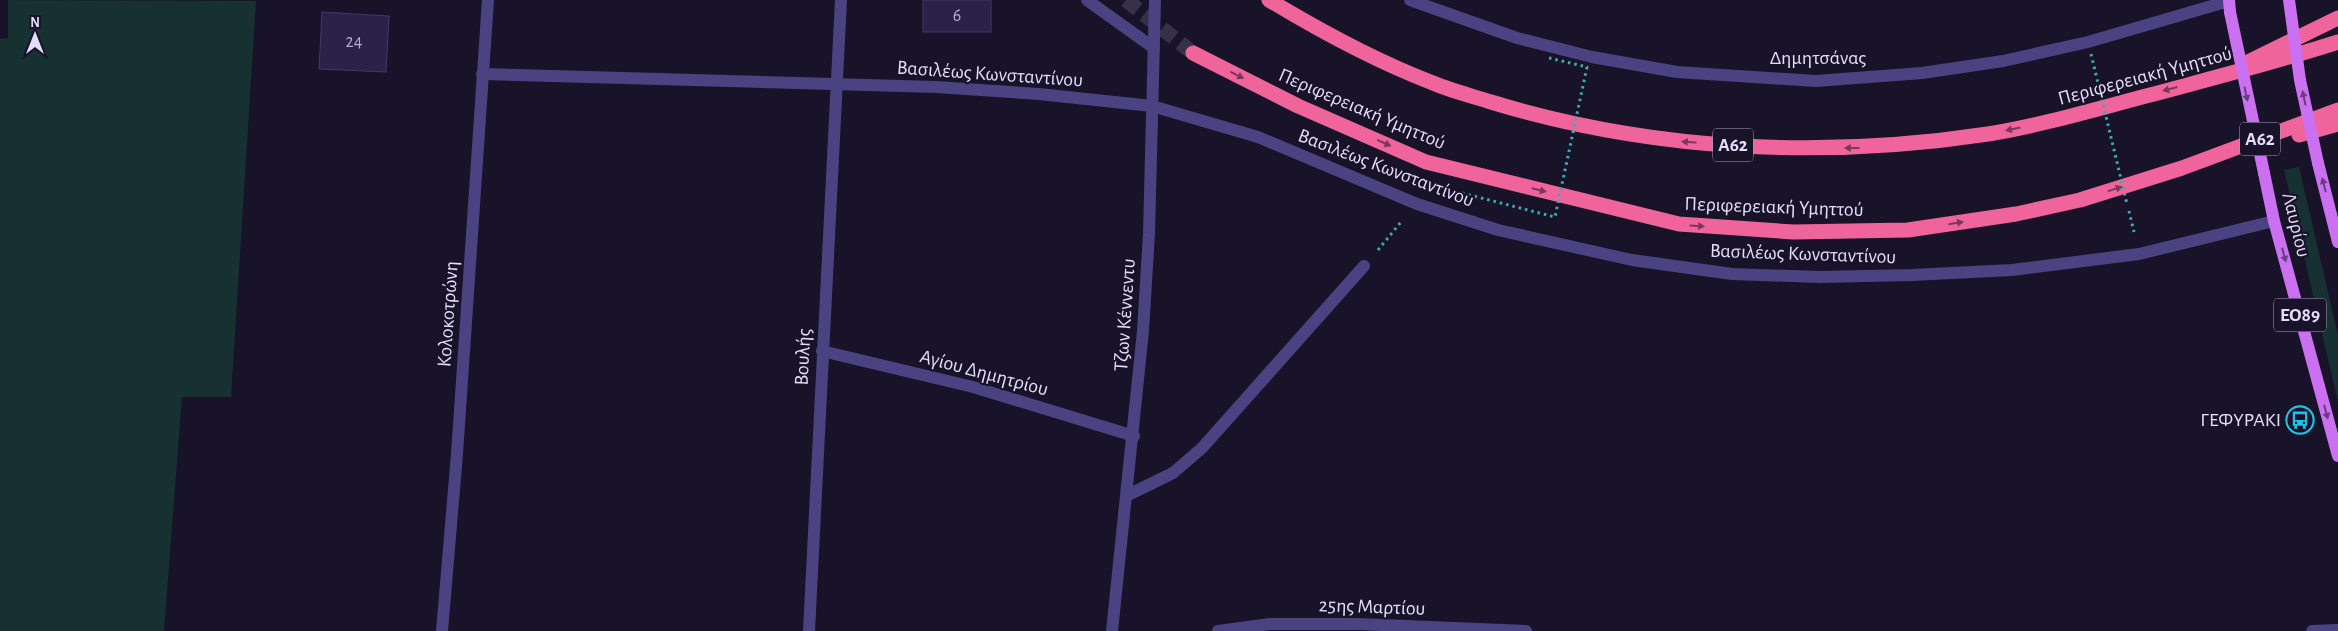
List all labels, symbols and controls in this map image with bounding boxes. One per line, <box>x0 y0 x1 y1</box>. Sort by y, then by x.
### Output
house number: 6 <box>953 7 961 25</box>
north arrow <box>10 10 60 60</box>
text: N <box>30 16 40 30</box>
house number: 24 <box>346 33 363 51</box>
street label: Περιφερειακή Υμηττού <box>2056 43 2234 109</box>
street label: Δημητσάνας <box>1770 48 1867 68</box>
street label: Βασιλέως Κωνσταντίνου <box>896 58 1084 90</box>
street label: Περιφερειακή Υμηττού <box>1276 65 1448 153</box>
one-way arrow <box>1229 71 1244 79</box>
one-way arrow <box>2163 86 2178 94</box>
one-way arrow <box>2242 87 2250 102</box>
one-way arrow <box>2300 90 2308 106</box>
road number: Α62 <box>2240 122 2280 156</box>
street label: Βασιλέως Κωνσταντίνου <box>1295 125 1477 211</box>
one-way arrow <box>2005 125 2020 133</box>
road number: Α62 <box>1713 128 1753 162</box>
one-way arrow <box>1681 138 1697 146</box>
one-way arrow <box>1377 140 1391 148</box>
one-way arrow <box>1843 144 1859 152</box>
one-way arrow <box>2320 178 2328 193</box>
one-way arrow <box>2107 185 2122 192</box>
one-way arrow <box>1531 187 1546 195</box>
street label: Λαυρίου <box>2278 191 2314 259</box>
street label: Περιφερειακή Υμηττού <box>1684 194 1864 220</box>
one-way arrow <box>1949 219 1965 227</box>
one-way arrow <box>1690 222 1706 230</box>
street label: Βασιλέως Κωνσταντίνου <box>1709 241 1897 267</box>
one-way arrow <box>2280 247 2288 262</box>
street label: Τζων Κέννεντυ <box>1111 258 1139 372</box>
street label: Κολοκοτρώνη <box>434 260 462 368</box>
road number: ΕΟ89 <box>2274 298 2326 332</box>
street label: Βουλής <box>792 328 814 386</box>
street label: Αγίου Δημητρίου <box>918 346 1050 400</box>
one-way arrow <box>2322 404 2330 419</box>
bus stop icon: ΓΕΦΥΡΑΚΙ <box>2285 405 2315 435</box>
place label: ΓΕΦΥΡΑΚΙ <box>2200 410 2281 430</box>
street label: 25ης Μαρτίου <box>1318 595 1426 619</box>

